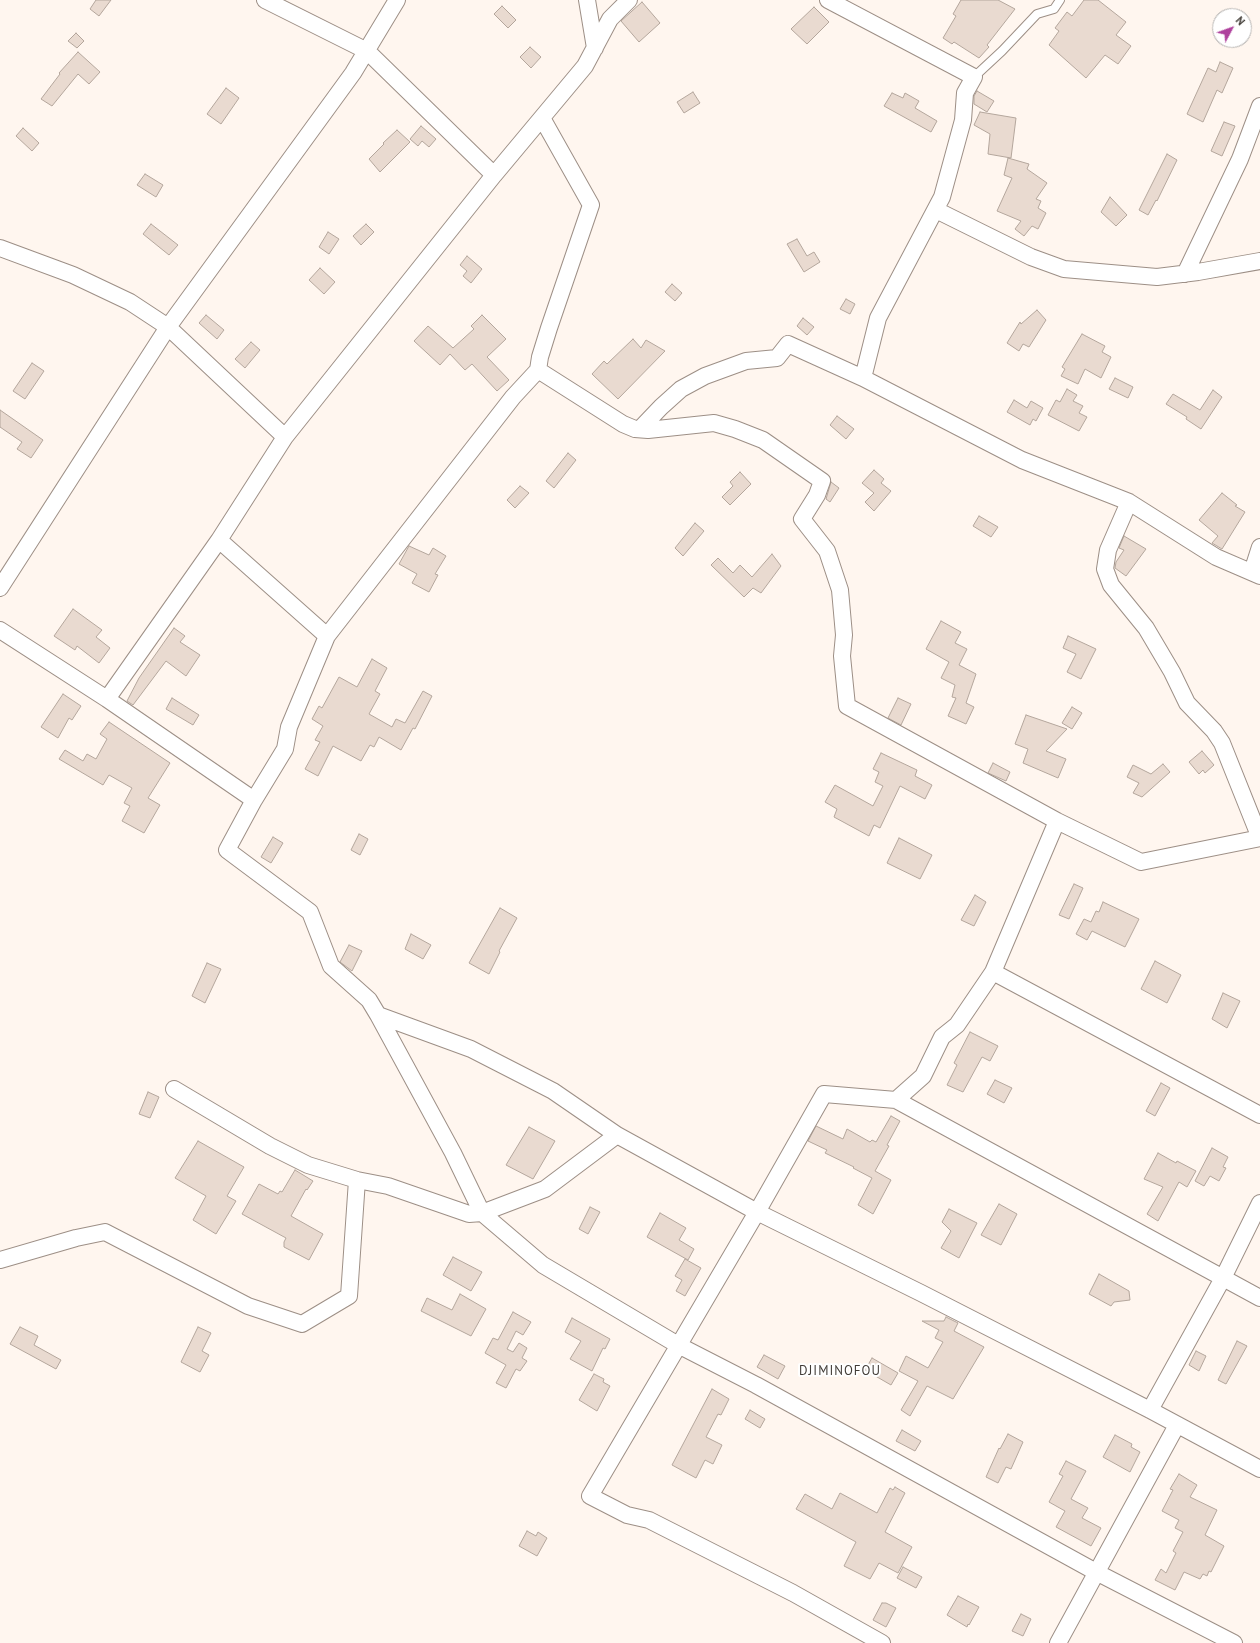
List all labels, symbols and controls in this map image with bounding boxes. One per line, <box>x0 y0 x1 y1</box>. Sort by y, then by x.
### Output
north arrow <box>1212 8 1252 48</box>
text: N <box>1233 13 1248 28</box>
district label: DJIMINOFOU <box>799 1363 881 1379</box>

